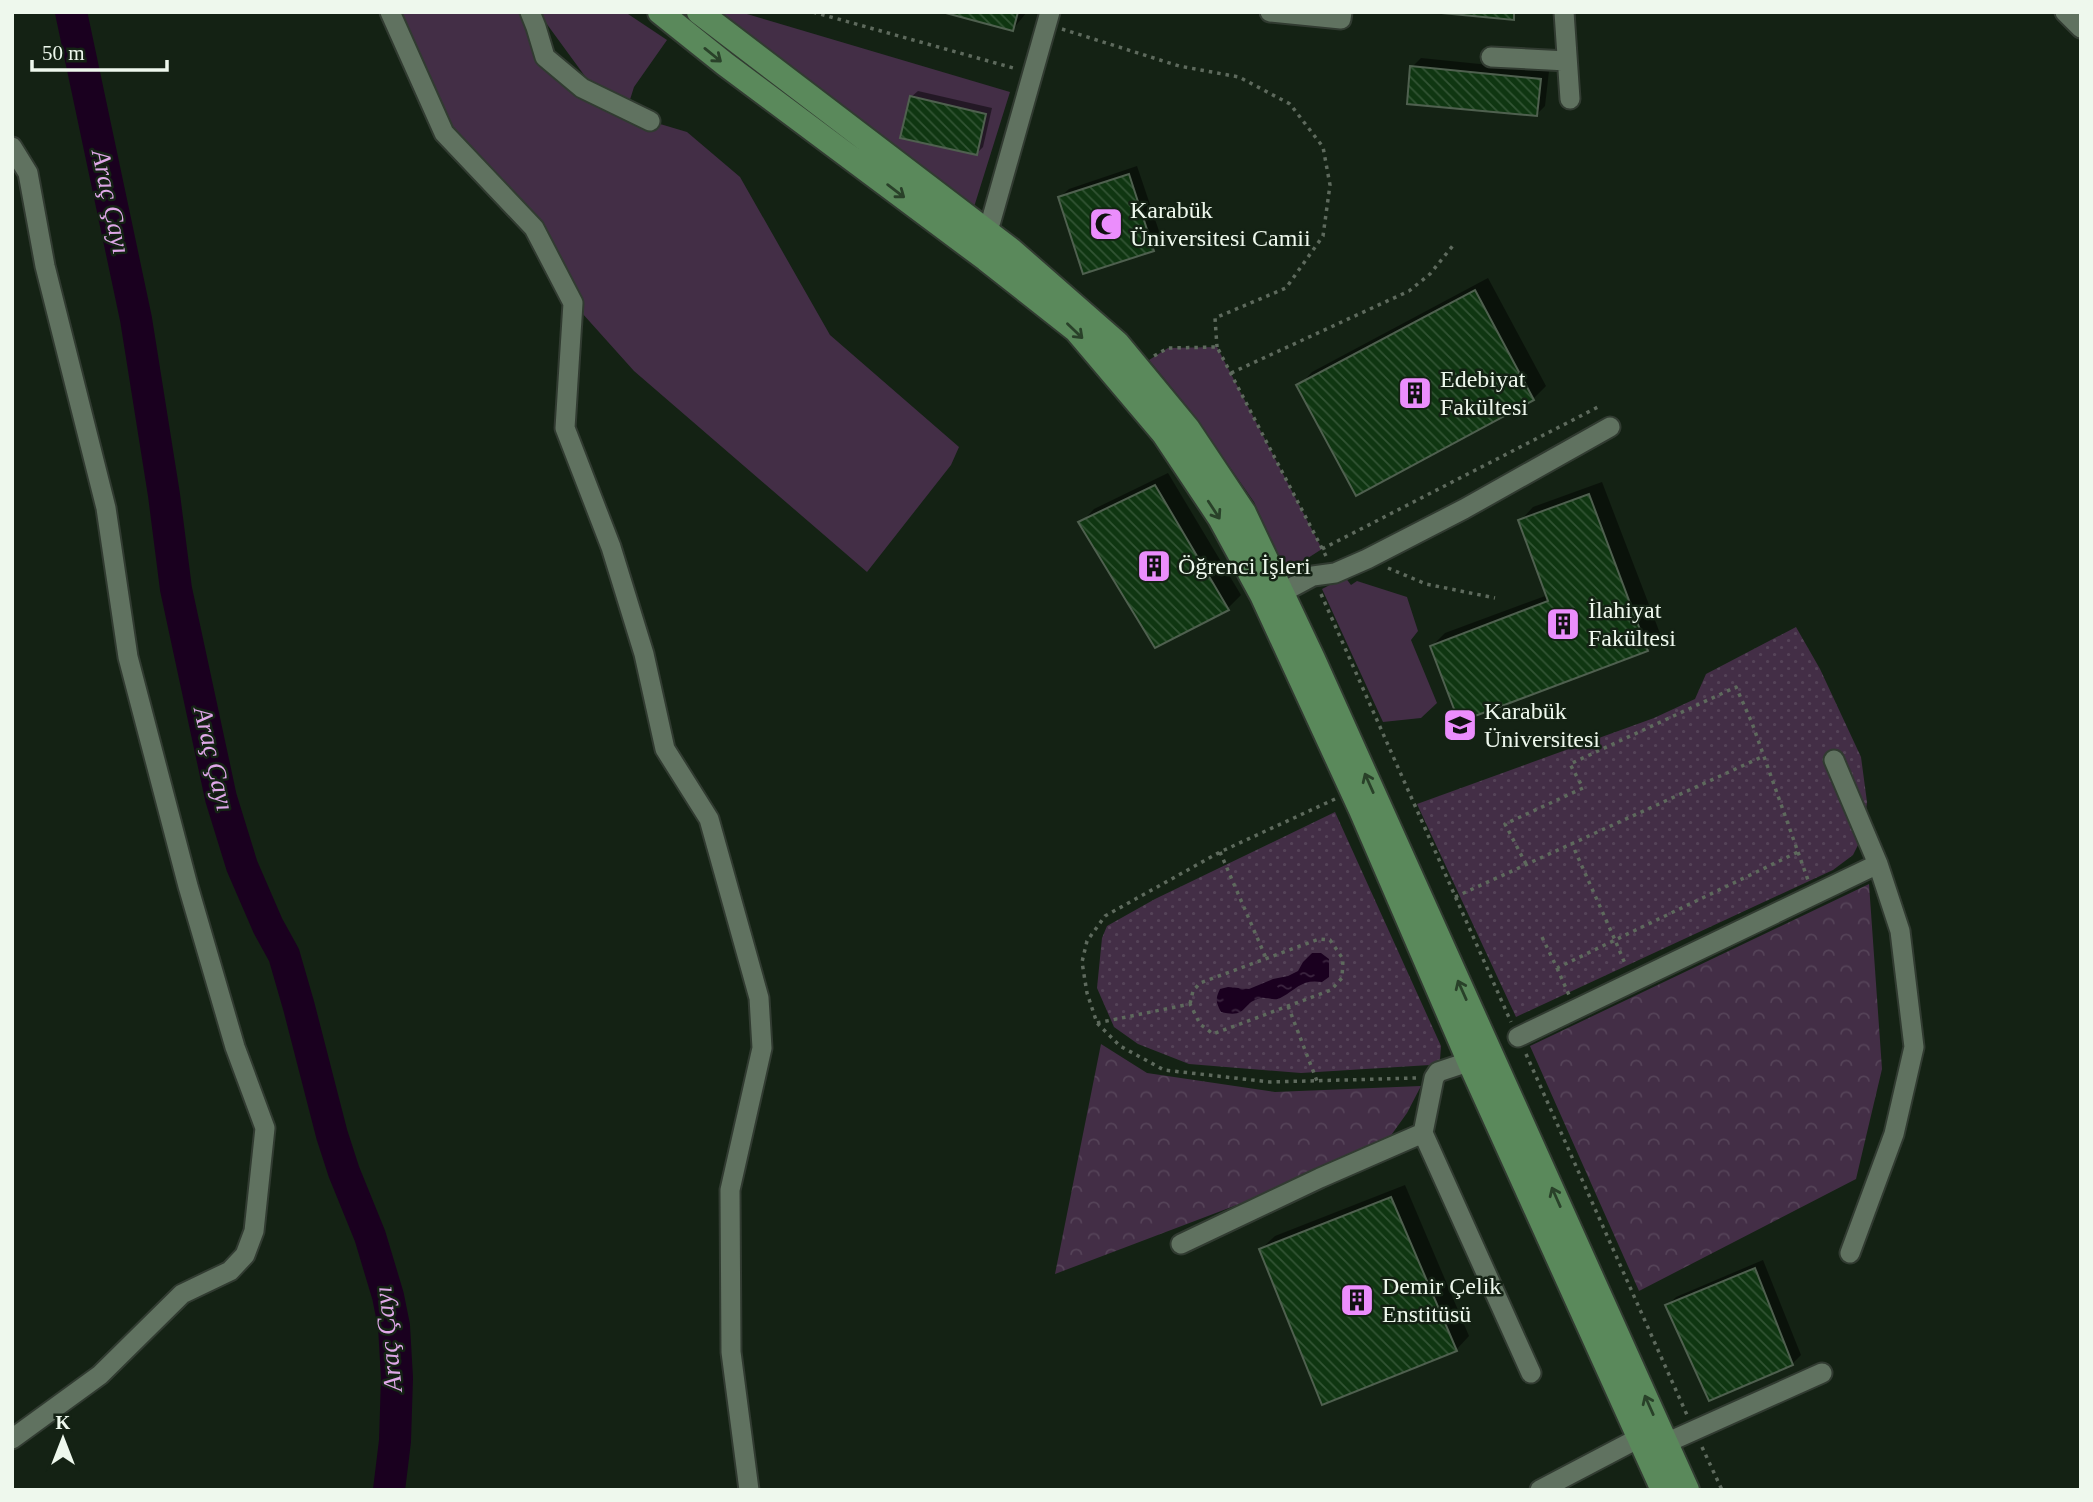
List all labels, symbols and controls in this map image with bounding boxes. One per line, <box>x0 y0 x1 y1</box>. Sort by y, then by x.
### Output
scale bar <box>32 28 166 72</box>
text: 50 m <box>42 41 85 65</box>
one-way arrow <box>704 47 722 63</box>
water label: Araç Çayı <box>85 145 136 257</box>
one-way arrow <box>886 184 904 199</box>
place label: Karabük Üniversitesi Camii <box>1130 197 1311 251</box>
mosque icon: Karabük Üniversitesi Camii <box>1087 205 1125 243</box>
one-way arrow <box>1066 322 1083 339</box>
place label: Edebiyat Fakültesi <box>1440 366 1528 420</box>
building icon: Edebiyat Fakültesi <box>1396 374 1434 412</box>
one-way arrow <box>1207 500 1222 519</box>
building icon: Öğrenci İşleri <box>1135 547 1173 585</box>
place label: Öğrenci İşleri <box>1178 553 1311 579</box>
place label: İlahiyat Fakültesi <box>1588 597 1676 651</box>
building icon: İlahiyat Fakültesi <box>1544 605 1582 643</box>
place label: Karabük Üniversitesi <box>1484 698 1600 752</box>
water label: Araç Çayı <box>187 702 240 814</box>
school or university icon: Karabük Üniversitesi <box>1441 706 1479 744</box>
one-way arrow <box>1361 773 1375 794</box>
one-way arrow <box>1455 980 1468 1001</box>
one-way arrow <box>1549 1187 1562 1209</box>
place label: Demir Çelik Enstitüsü <box>1382 1273 1501 1327</box>
building icon: Demir Çelik Enstitüsü <box>1338 1281 1376 1319</box>
water label: Araç Çayı <box>368 1285 408 1395</box>
one-way arrow <box>1642 1395 1655 1416</box>
north arrow <box>28 1404 98 1474</box>
text: K <box>56 1412 71 1433</box>

